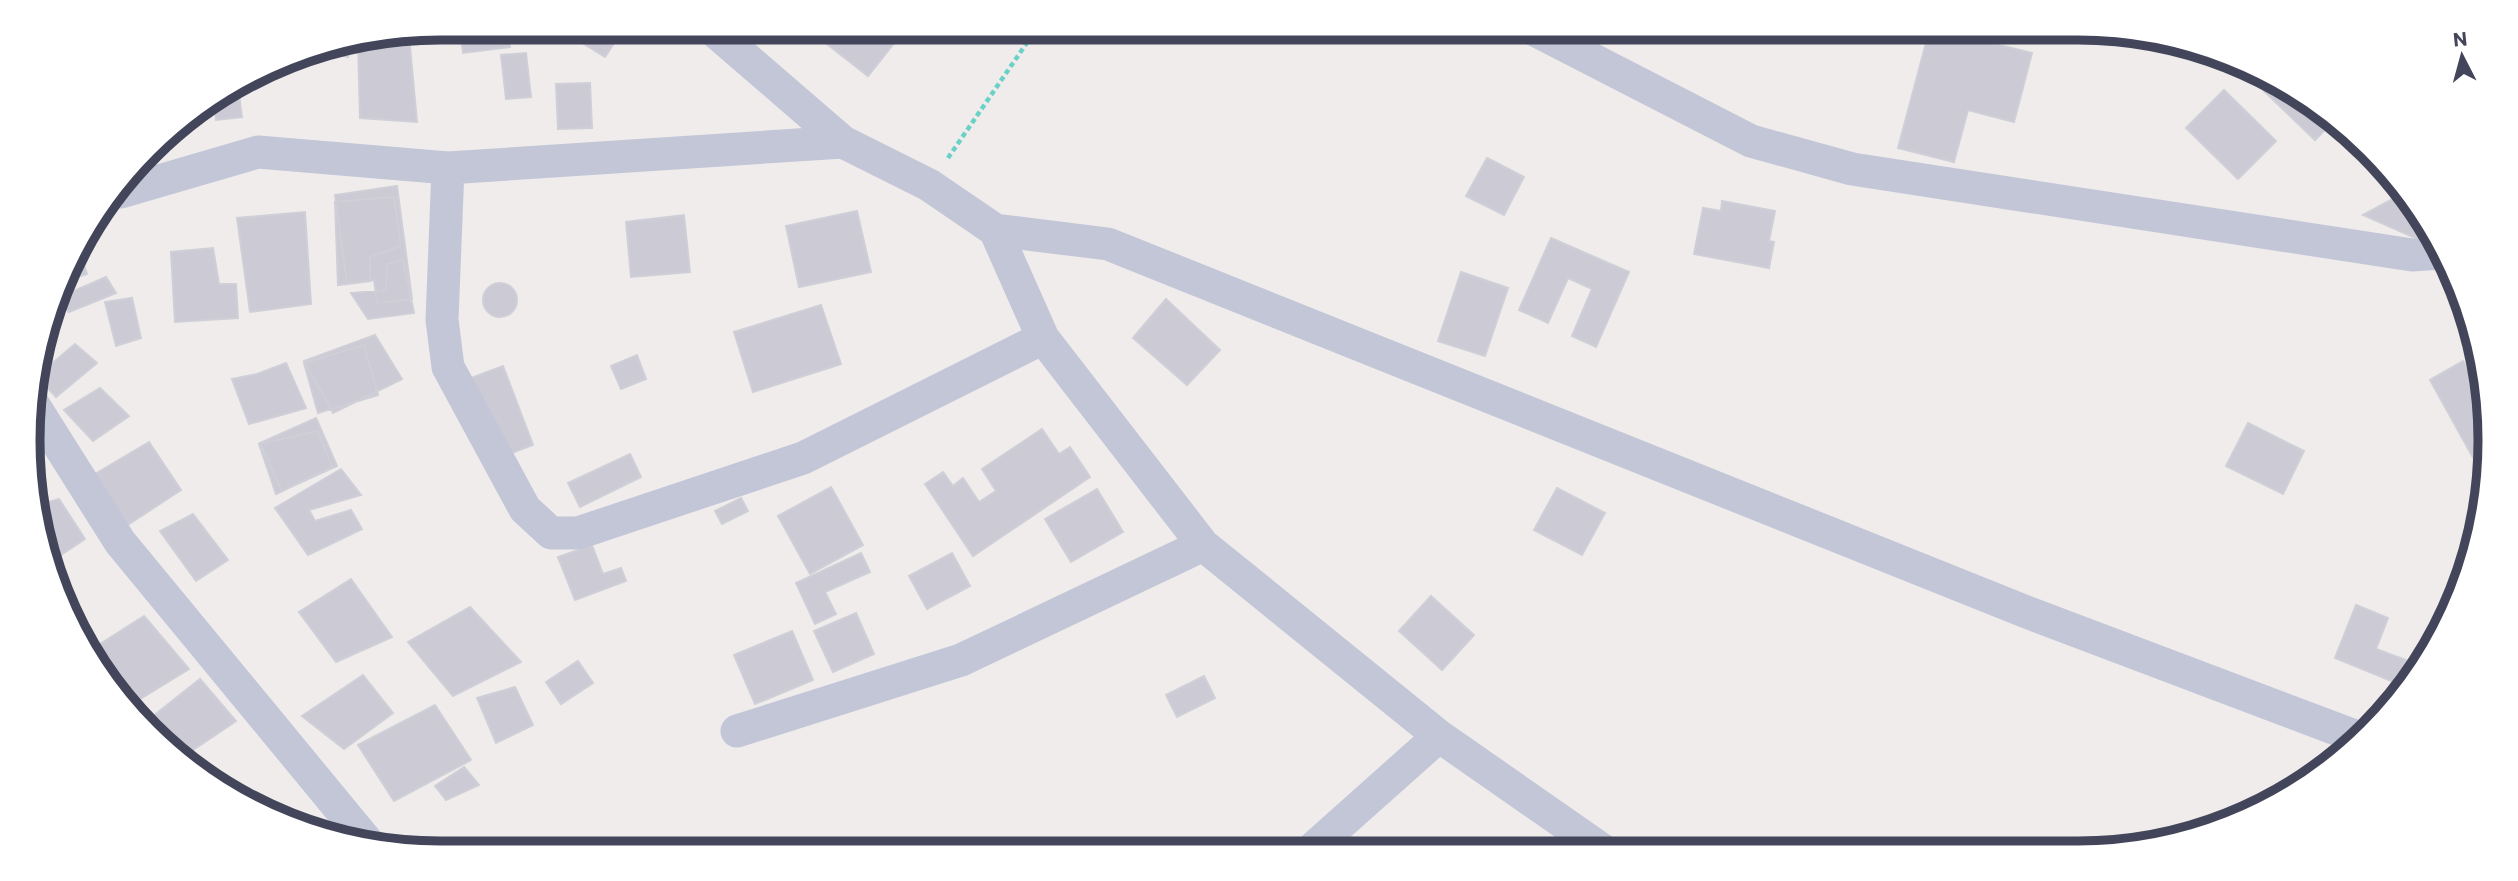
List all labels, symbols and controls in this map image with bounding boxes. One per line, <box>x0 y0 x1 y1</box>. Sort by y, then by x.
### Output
north arrow <box>2427 21 2497 91</box>
text: N <box>2452 26 2468 51</box>

